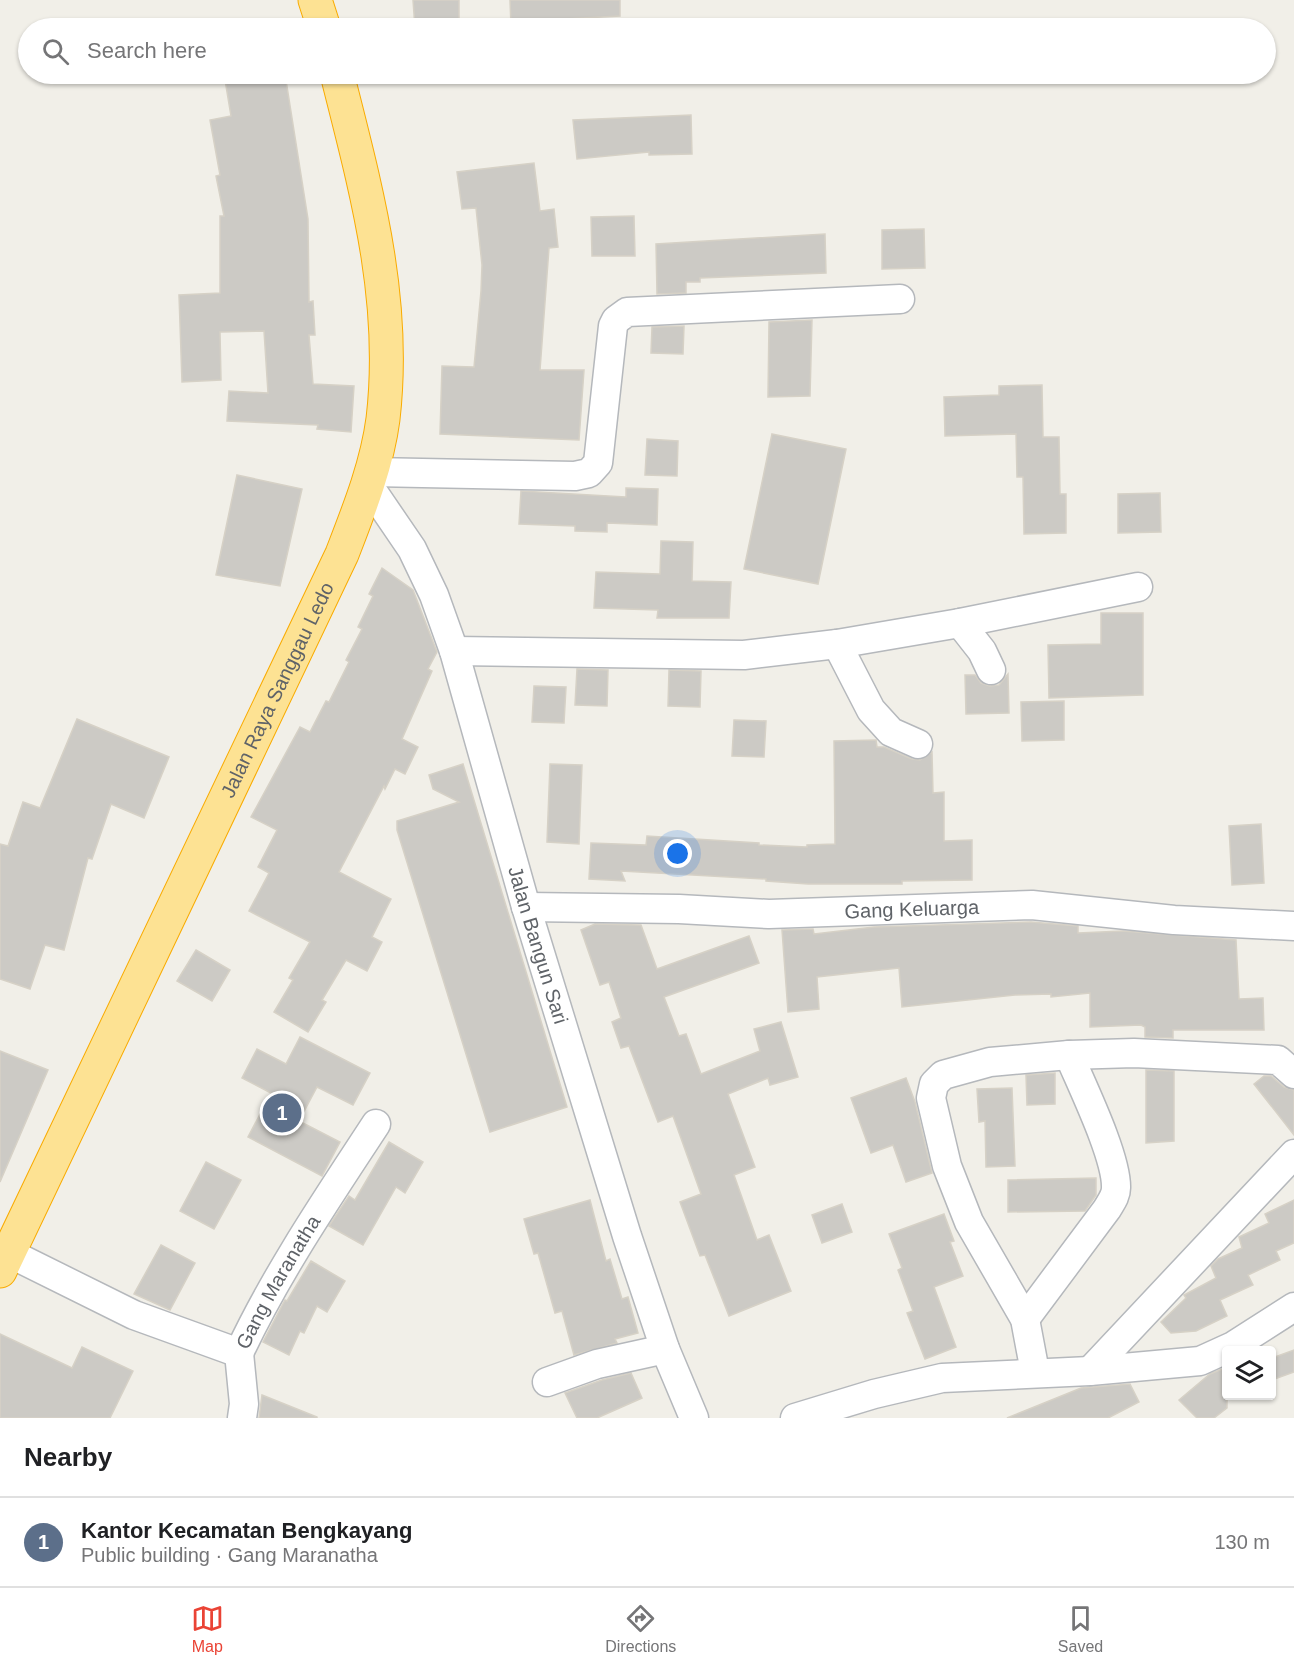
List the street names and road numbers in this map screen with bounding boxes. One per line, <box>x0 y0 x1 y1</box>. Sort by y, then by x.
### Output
street label: Jalan Raya Sanggau Ledo <box>217 579 338 801</box>
street label: Jalan Bangun Sari <box>504 864 572 1026</box>
street label: Gang Keluarga <box>844 896 980 922</box>
street label: Gang Maranatha <box>232 1211 325 1353</box>

